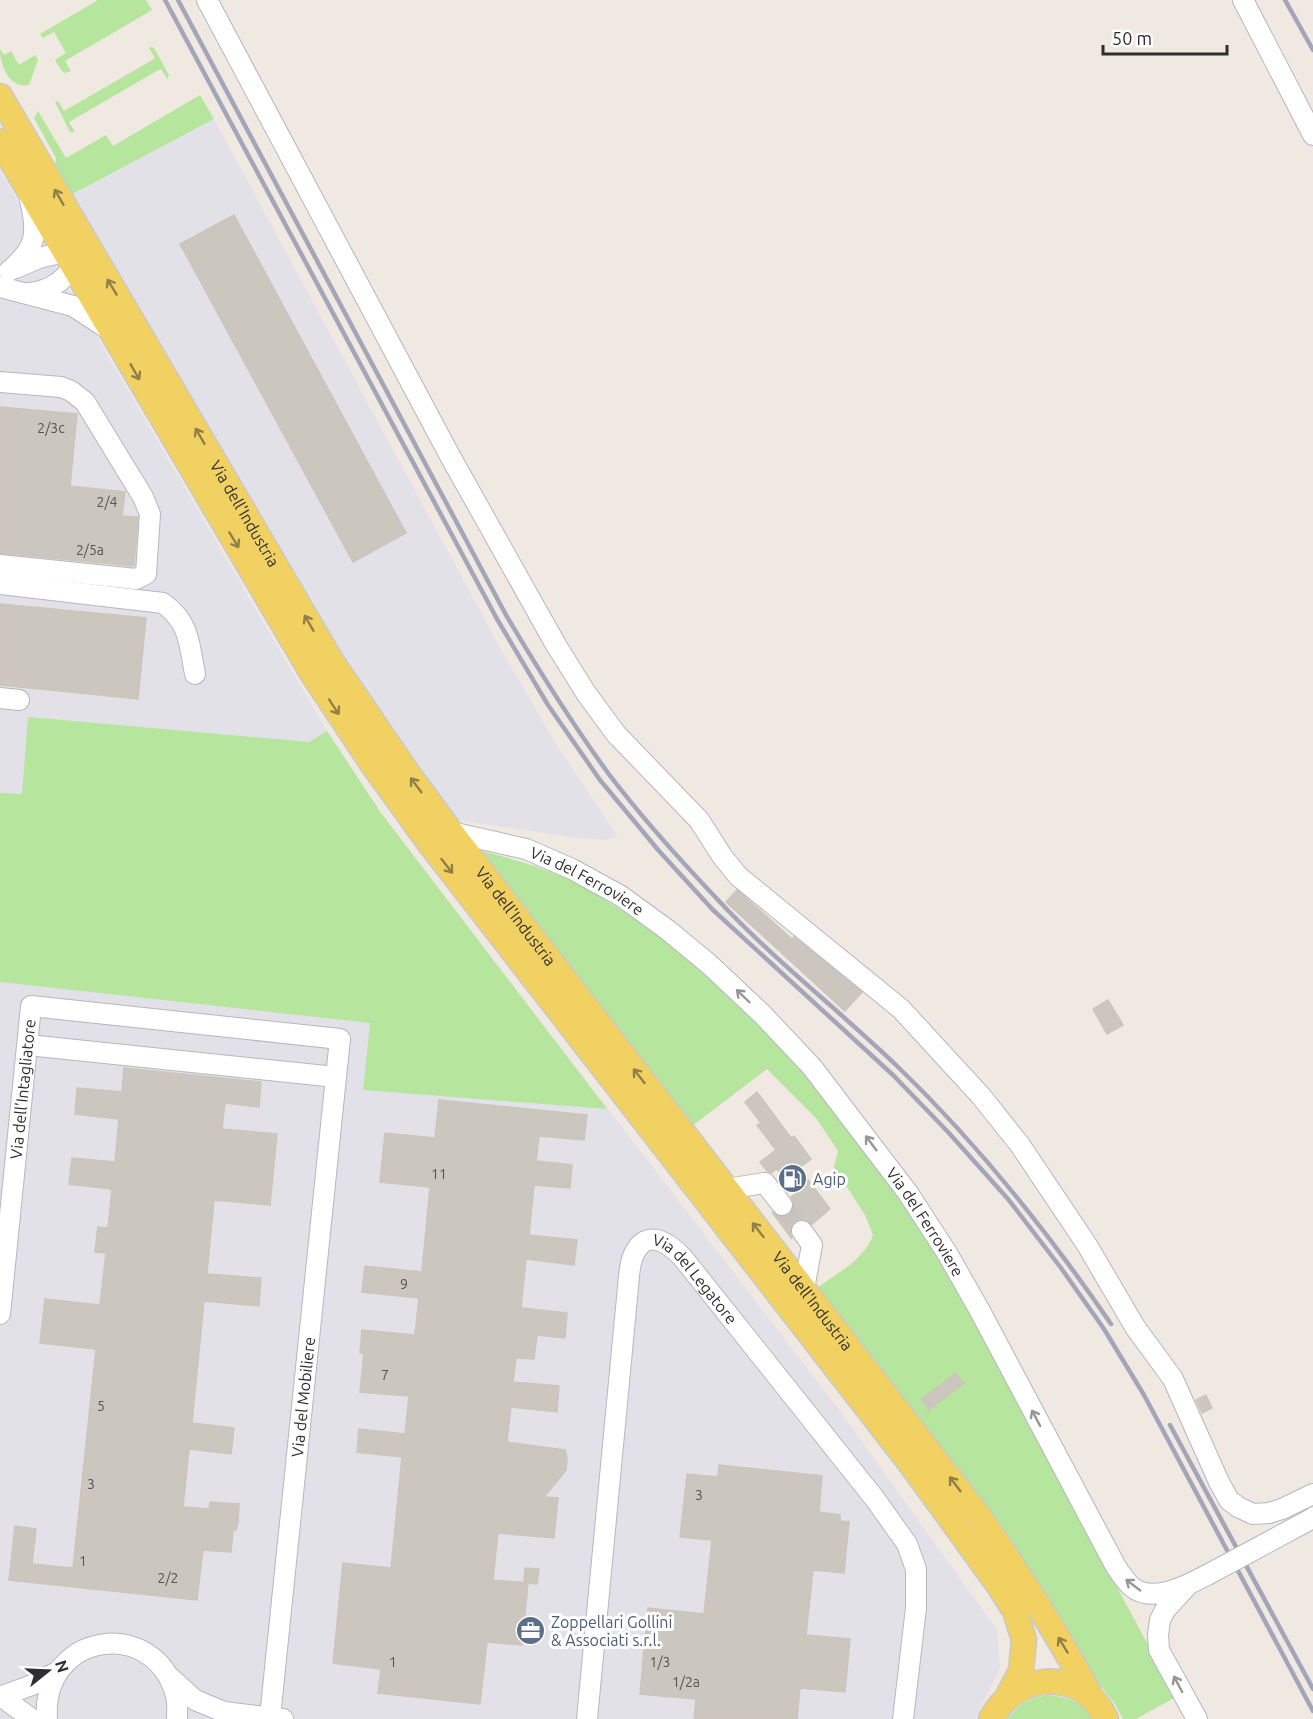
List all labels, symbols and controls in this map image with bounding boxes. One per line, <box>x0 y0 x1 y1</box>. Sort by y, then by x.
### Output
scale bar <box>1103 18 1228 56</box>
text: 50 m <box>1112 28 1152 48</box>
one-way arrow <box>53 189 65 206</box>
one-way arrow <box>106 279 118 296</box>
one-way arrow <box>130 363 142 380</box>
house number: 2/3c <box>37 420 65 436</box>
one-way arrow <box>193 428 205 445</box>
street label: Via dell'Industria <box>207 457 283 570</box>
house number: 2/4 <box>97 494 118 510</box>
one-way arrow <box>228 531 240 548</box>
house number: 2/5a <box>76 542 104 558</box>
one-way arrow <box>303 615 315 632</box>
one-way arrow <box>329 698 341 715</box>
one-way arrow <box>410 778 422 794</box>
street label: Via del Ferroviere <box>528 843 648 919</box>
one-way arrow <box>441 858 454 874</box>
street label: Via dell'Industria <box>472 863 560 969</box>
one-way arrow <box>736 989 751 1003</box>
street label: Via dell'Intagliatore <box>7 1018 39 1160</box>
one-way arrow <box>633 1068 645 1084</box>
one-way arrow <box>864 1135 877 1151</box>
fuel station icon: Agip <box>776 1163 808 1195</box>
street label: Via del Ferroviere <box>883 1164 967 1280</box>
house number: 11 <box>431 1166 447 1182</box>
place label: Agip <box>813 1170 846 1188</box>
one-way arrow <box>752 1222 765 1238</box>
street label: Via del Legatore <box>651 1230 741 1328</box>
street label: Via dell'Industria <box>769 1248 857 1354</box>
house number: 9 <box>400 1276 408 1292</box>
street label: Via del Mobiliere <box>288 1336 318 1458</box>
house number: 7 <box>381 1367 389 1383</box>
house number: 5 <box>97 1398 105 1414</box>
one-way arrow <box>1030 1409 1041 1427</box>
house number: 3 <box>87 1476 95 1492</box>
one-way arrow <box>948 1476 961 1492</box>
house number: 3 <box>695 1487 703 1503</box>
house number: 1 <box>79 1553 87 1569</box>
house number: 2/2 <box>158 1570 178 1586</box>
one-way arrow <box>1125 1579 1141 1592</box>
place label: Zoppellari Gollini & Associati s.r.l. <box>551 1613 672 1649</box>
office icon: Zoppellari Gollini & Associati s.r.l. <box>514 1615 546 1647</box>
one-way arrow <box>1057 1637 1069 1654</box>
north arrow <box>18 1641 78 1701</box>
house number: 1 <box>389 1654 397 1670</box>
house number: 1/3 <box>650 1654 670 1670</box>
text: N <box>52 1658 73 1675</box>
house number: 1/2a <box>672 1674 700 1690</box>
one-way arrow <box>1172 1676 1183 1694</box>

